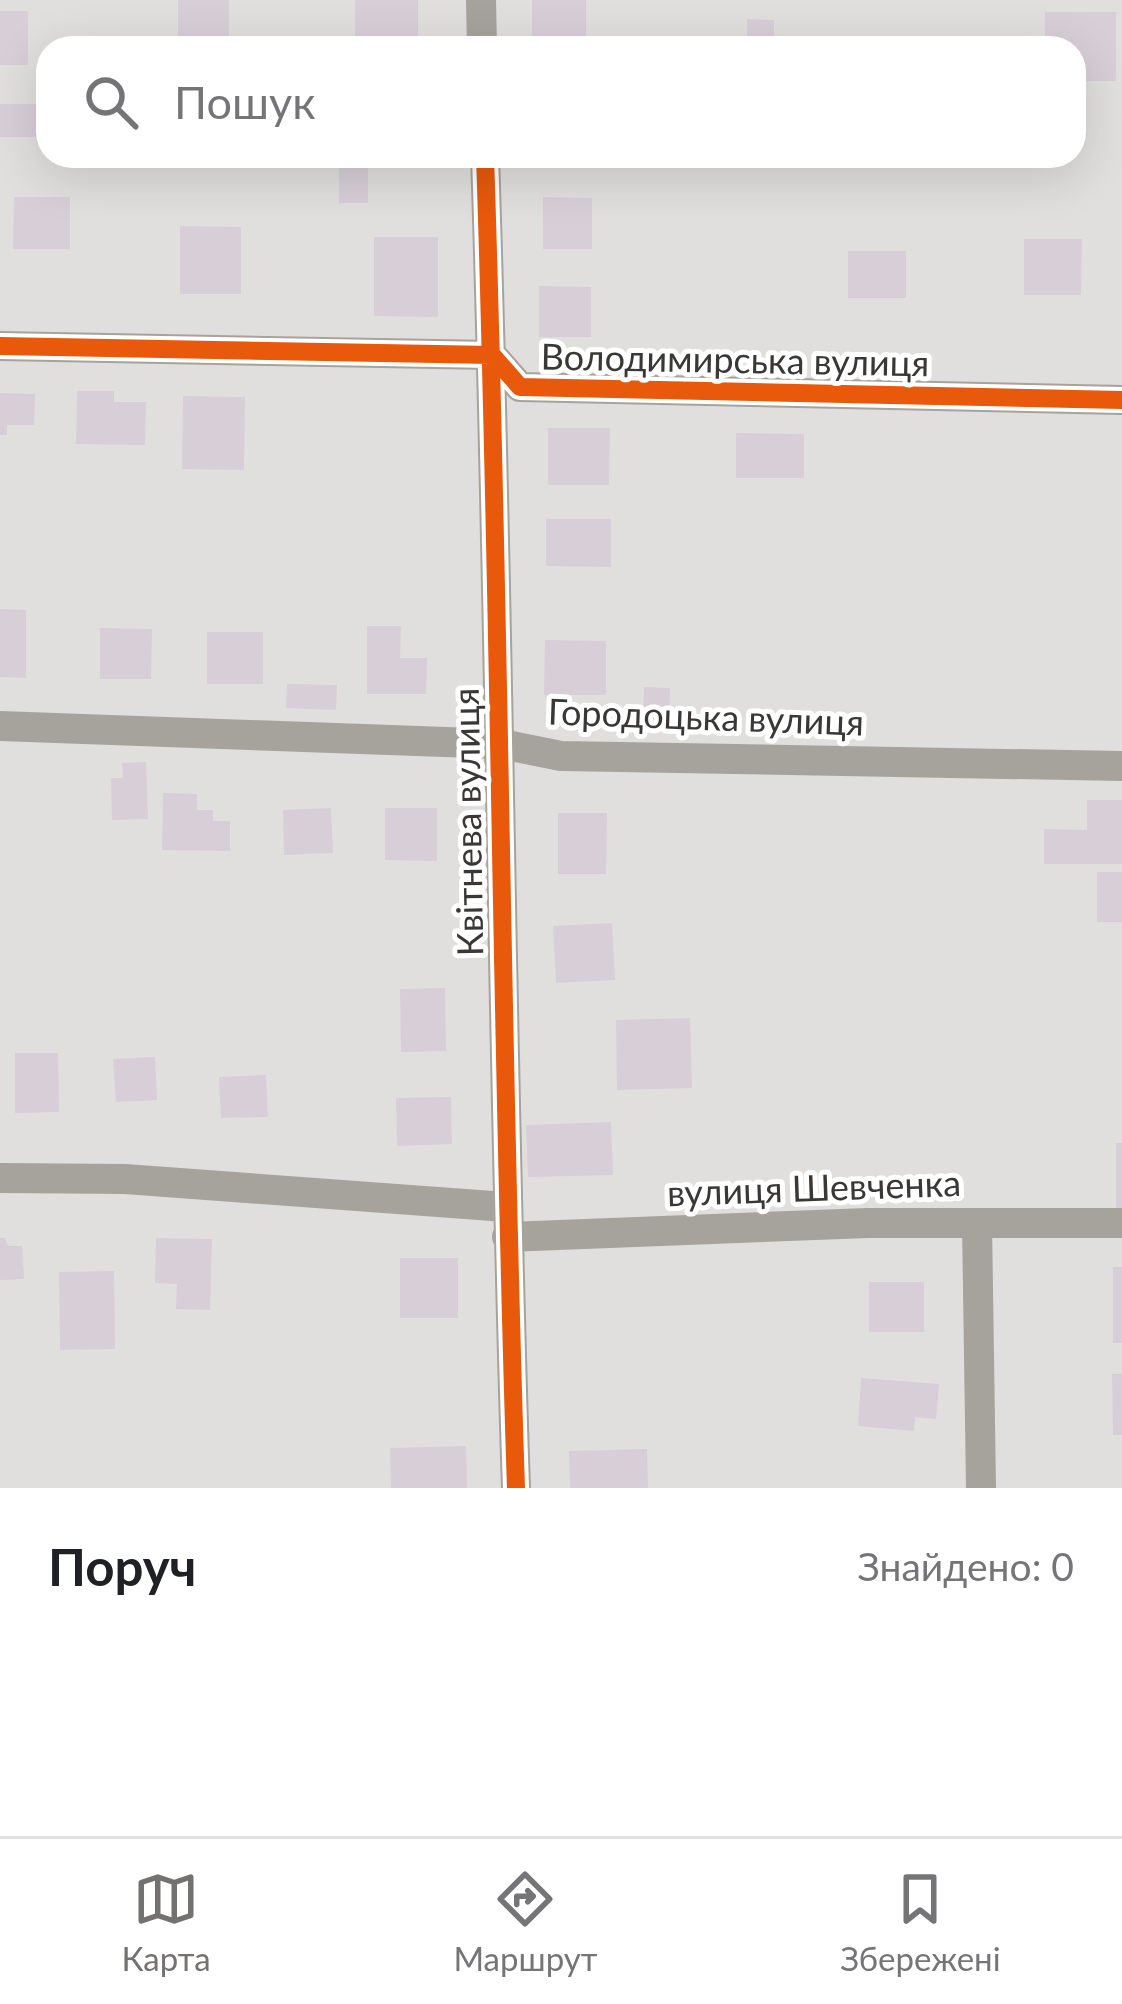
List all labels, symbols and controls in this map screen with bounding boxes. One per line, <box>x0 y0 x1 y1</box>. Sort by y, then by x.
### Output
search box <box>36 36 1086 168</box>
icon: search <box>78 69 144 135</box>
text: Пошук <box>174 75 315 129</box>
street label: Володимирська вулиця <box>540 334 930 384</box>
street label: Квітнева вулиця <box>443 687 491 957</box>
street label: Городоцька вулиця <box>547 688 865 744</box>
street label: вулиця Шевченка <box>666 1160 962 1214</box>
text: Поруч <box>48 1536 197 1597</box>
text: Знайдено: 0 <box>857 1543 1074 1589</box>
tab: Карта <box>121 1866 211 1978</box>
tab: Маршрут <box>453 1866 597 1978</box>
tab: Збережені <box>840 1866 1001 1978</box>

